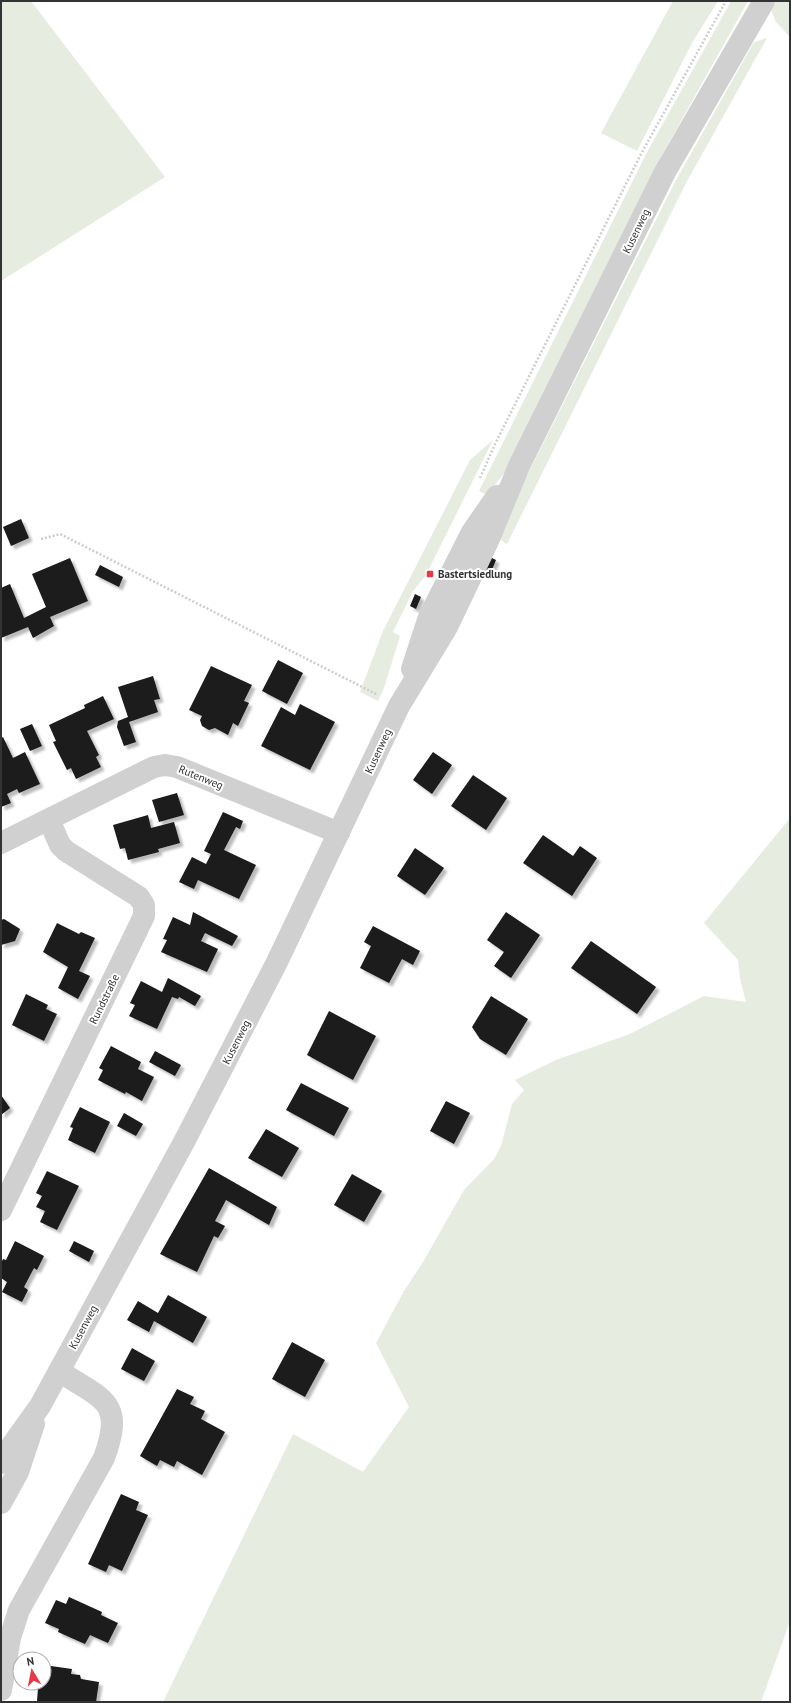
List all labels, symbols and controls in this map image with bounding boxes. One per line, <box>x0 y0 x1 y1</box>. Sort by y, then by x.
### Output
street label: Kusenweg <box>619 206 653 256</box>
place label: Bastertsiedlung <box>438 567 512 581</box>
marker: Bastertsiedlung <box>425 569 435 579</box>
street label: Kusenweg <box>362 726 395 776</box>
street label: Rutenweg <box>177 762 225 792</box>
street label: Rundstraße <box>86 971 122 1026</box>
street label: Kusenweg <box>219 1017 253 1067</box>
street label: Kusenweg <box>66 1302 100 1351</box>
north arrow <box>12 1651 52 1691</box>
text: N <box>25 1654 35 1669</box>

